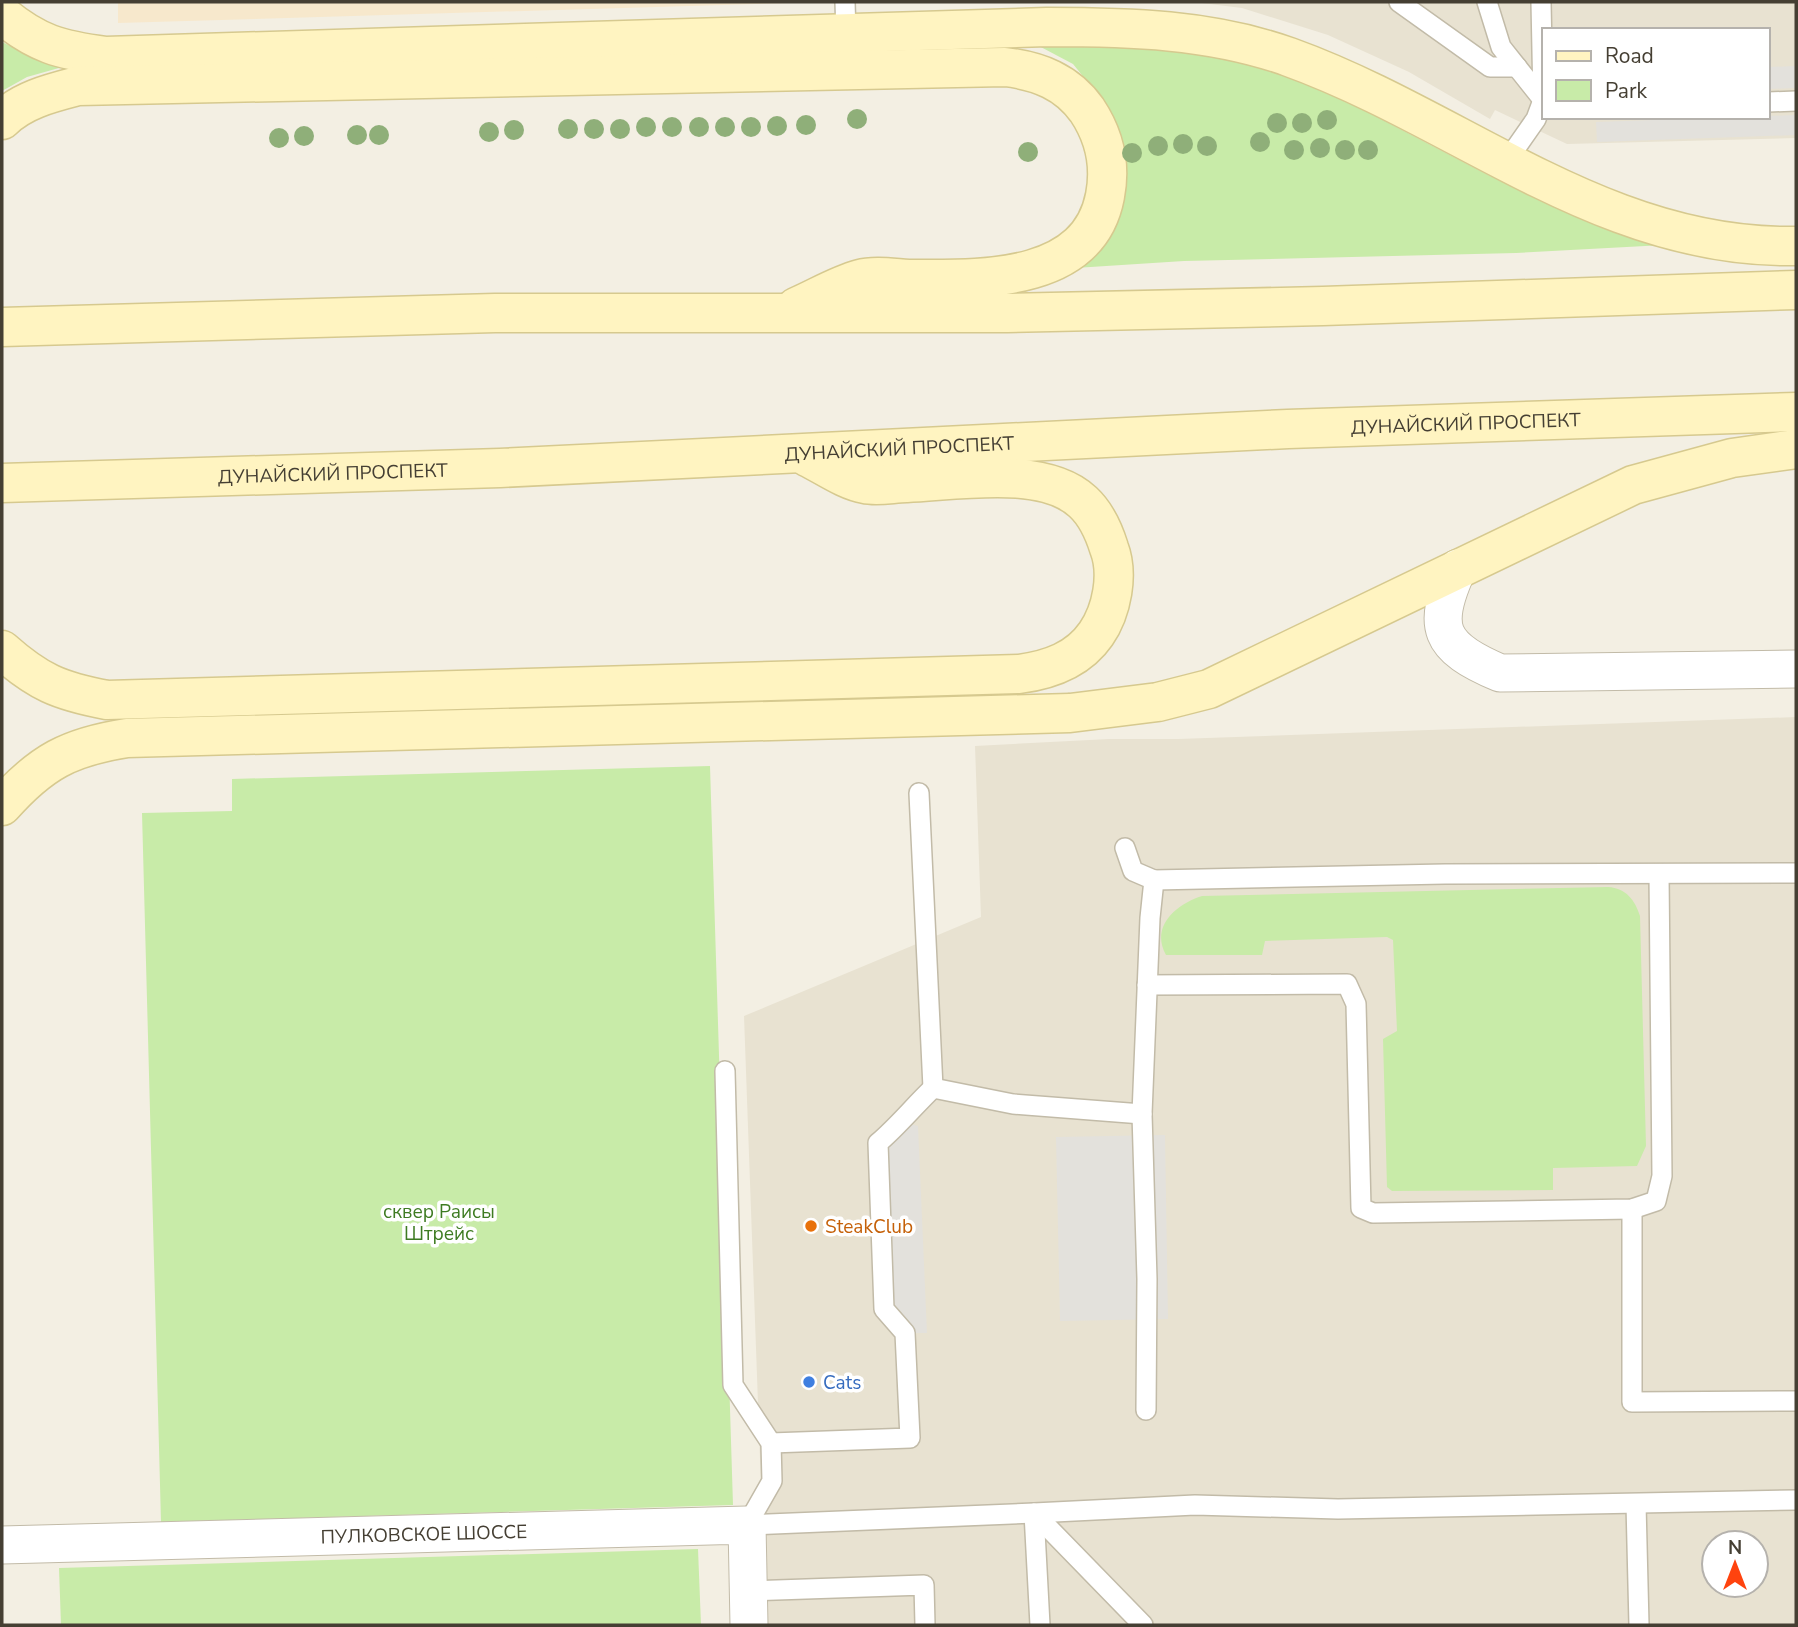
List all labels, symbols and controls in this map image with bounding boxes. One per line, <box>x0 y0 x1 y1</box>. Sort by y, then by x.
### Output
legend <box>1542 28 1770 119</box>
text: Road <box>1605 42 1654 70</box>
text: Park <box>1605 77 1647 105</box>
street label: ДУНАЙСКИЙ ПРОСПЕКТ <box>1350 407 1582 441</box>
street label: ДУНАЙСКИЙ ПРОСПЕКТ <box>784 431 1015 468</box>
street label: ДУНАЙСКИЙ ПРОСПЕКТ <box>217 458 449 490</box>
park label: сквер Раисы Штрейс <box>383 1199 495 1247</box>
place label: SteakClub <box>825 1214 913 1240</box>
marker: SteakClub <box>803 1218 819 1234</box>
place label: Cats <box>823 1370 861 1396</box>
marker: Cats <box>801 1374 817 1390</box>
street label: ПУЛКОВСКОЕ ШОССЕ <box>320 1519 528 1550</box>
north arrow <box>1700 1529 1770 1599</box>
text: N <box>1728 1535 1742 1561</box>

